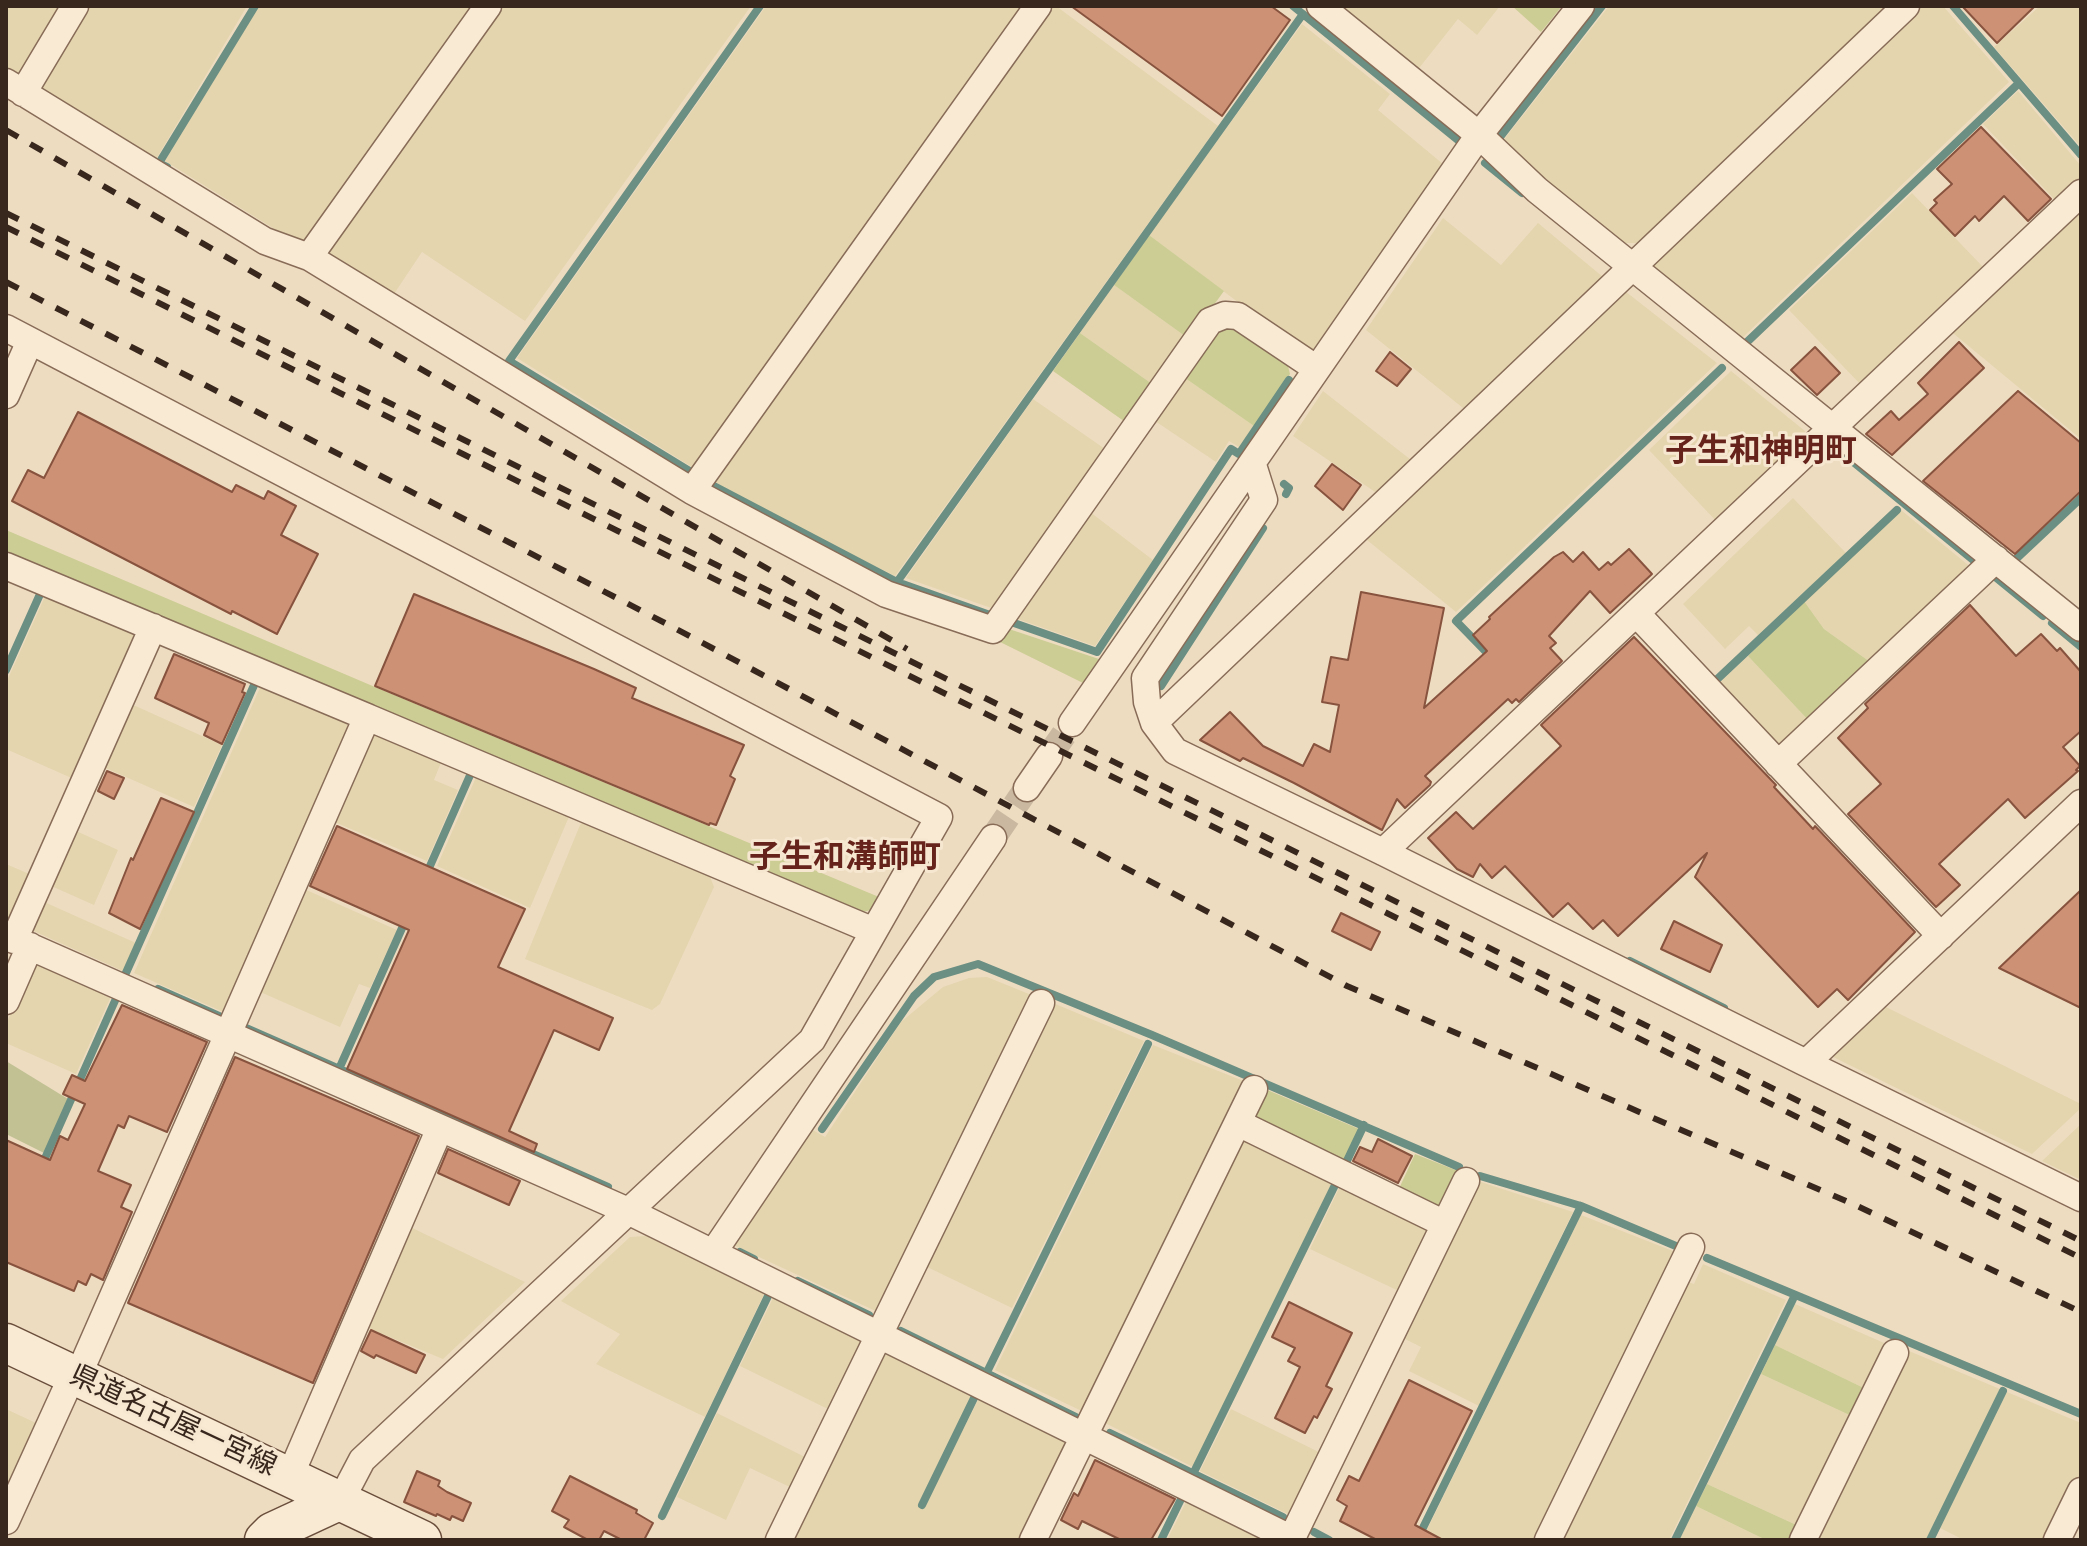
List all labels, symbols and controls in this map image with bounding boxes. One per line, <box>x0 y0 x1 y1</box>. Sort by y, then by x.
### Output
district label: 子生和神明町 <box>1665 433 1857 471</box>
district label: 子生和溝師町 <box>749 839 941 877</box>
street label: 県道名古屋一宮線 <box>64 1358 282 1484</box>

